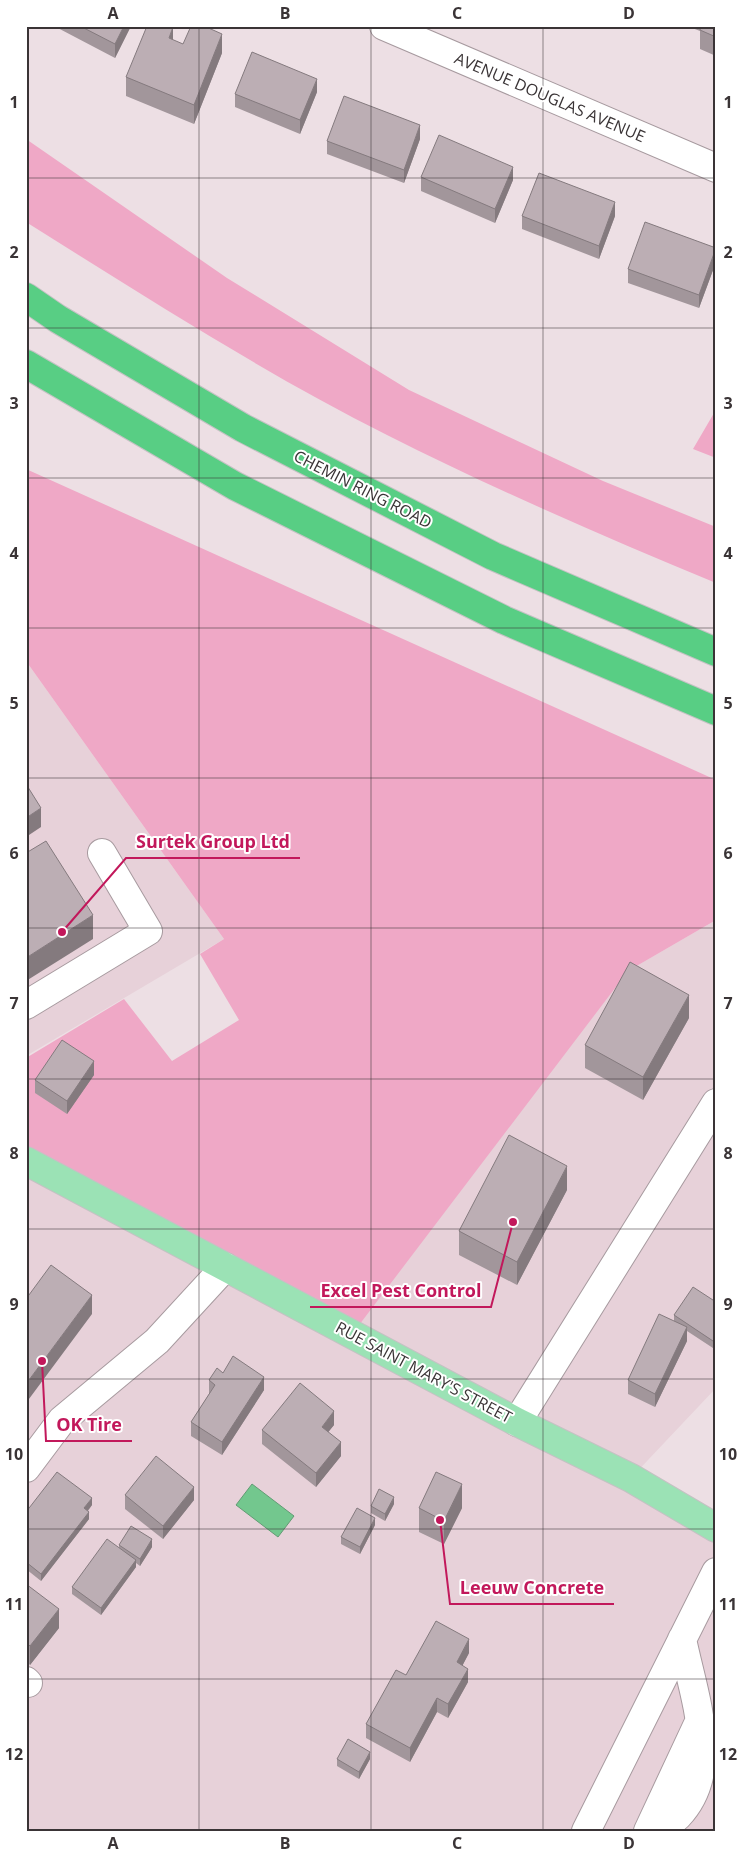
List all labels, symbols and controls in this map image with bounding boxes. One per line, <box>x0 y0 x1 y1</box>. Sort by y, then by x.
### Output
text: A <box>107 2 119 24</box>
text: B <box>280 2 290 24</box>
text: C <box>452 2 462 24</box>
text: D <box>623 2 635 24</box>
street label: AVENUE DOUGLAS AVENUE <box>451 47 649 147</box>
text: 1 <box>9 91 19 113</box>
text: 1 <box>723 91 733 113</box>
text: 2 <box>9 241 19 263</box>
text: 2 <box>723 241 733 263</box>
text: 3 <box>9 392 19 414</box>
text: 3 <box>723 392 733 414</box>
street label: CHEMIN RING ROAD <box>290 445 436 533</box>
text: 4 <box>9 542 19 564</box>
text: 4 <box>723 542 733 564</box>
text: 5 <box>9 692 19 714</box>
text: 5 <box>723 692 733 714</box>
callout: Surtek Group Ltd <box>126 825 300 858</box>
text: Surtek Group Ltd <box>136 829 290 853</box>
text: 6 <box>9 842 19 864</box>
text: 6 <box>723 842 733 864</box>
text: 7 <box>9 992 19 1014</box>
text: 7 <box>723 992 733 1014</box>
text: 8 <box>9 1142 19 1164</box>
text: 8 <box>723 1142 733 1164</box>
callout: Excel Pest Control <box>310 1274 491 1307</box>
text: Excel Pest Control <box>321 1278 482 1302</box>
text: 9 <box>9 1293 19 1315</box>
text: 9 <box>723 1293 733 1315</box>
street label: RUE SAINT MARY'S STREET <box>332 1316 516 1428</box>
callout: OK Tire <box>46 1408 132 1441</box>
text: OK Tire <box>56 1412 122 1436</box>
text: 10 <box>5 1443 23 1465</box>
text: 10 <box>719 1443 737 1465</box>
callout: Leeuw Concrete <box>450 1571 614 1604</box>
text: Leeuw Concrete <box>460 1575 604 1599</box>
text: 11 <box>5 1593 23 1615</box>
text: 11 <box>719 1593 737 1615</box>
text: 12 <box>5 1743 23 1765</box>
text: 12 <box>719 1743 737 1765</box>
text: A <box>107 1832 119 1854</box>
text: B <box>280 1832 290 1854</box>
text: C <box>452 1832 462 1854</box>
text: D <box>623 1832 635 1854</box>

